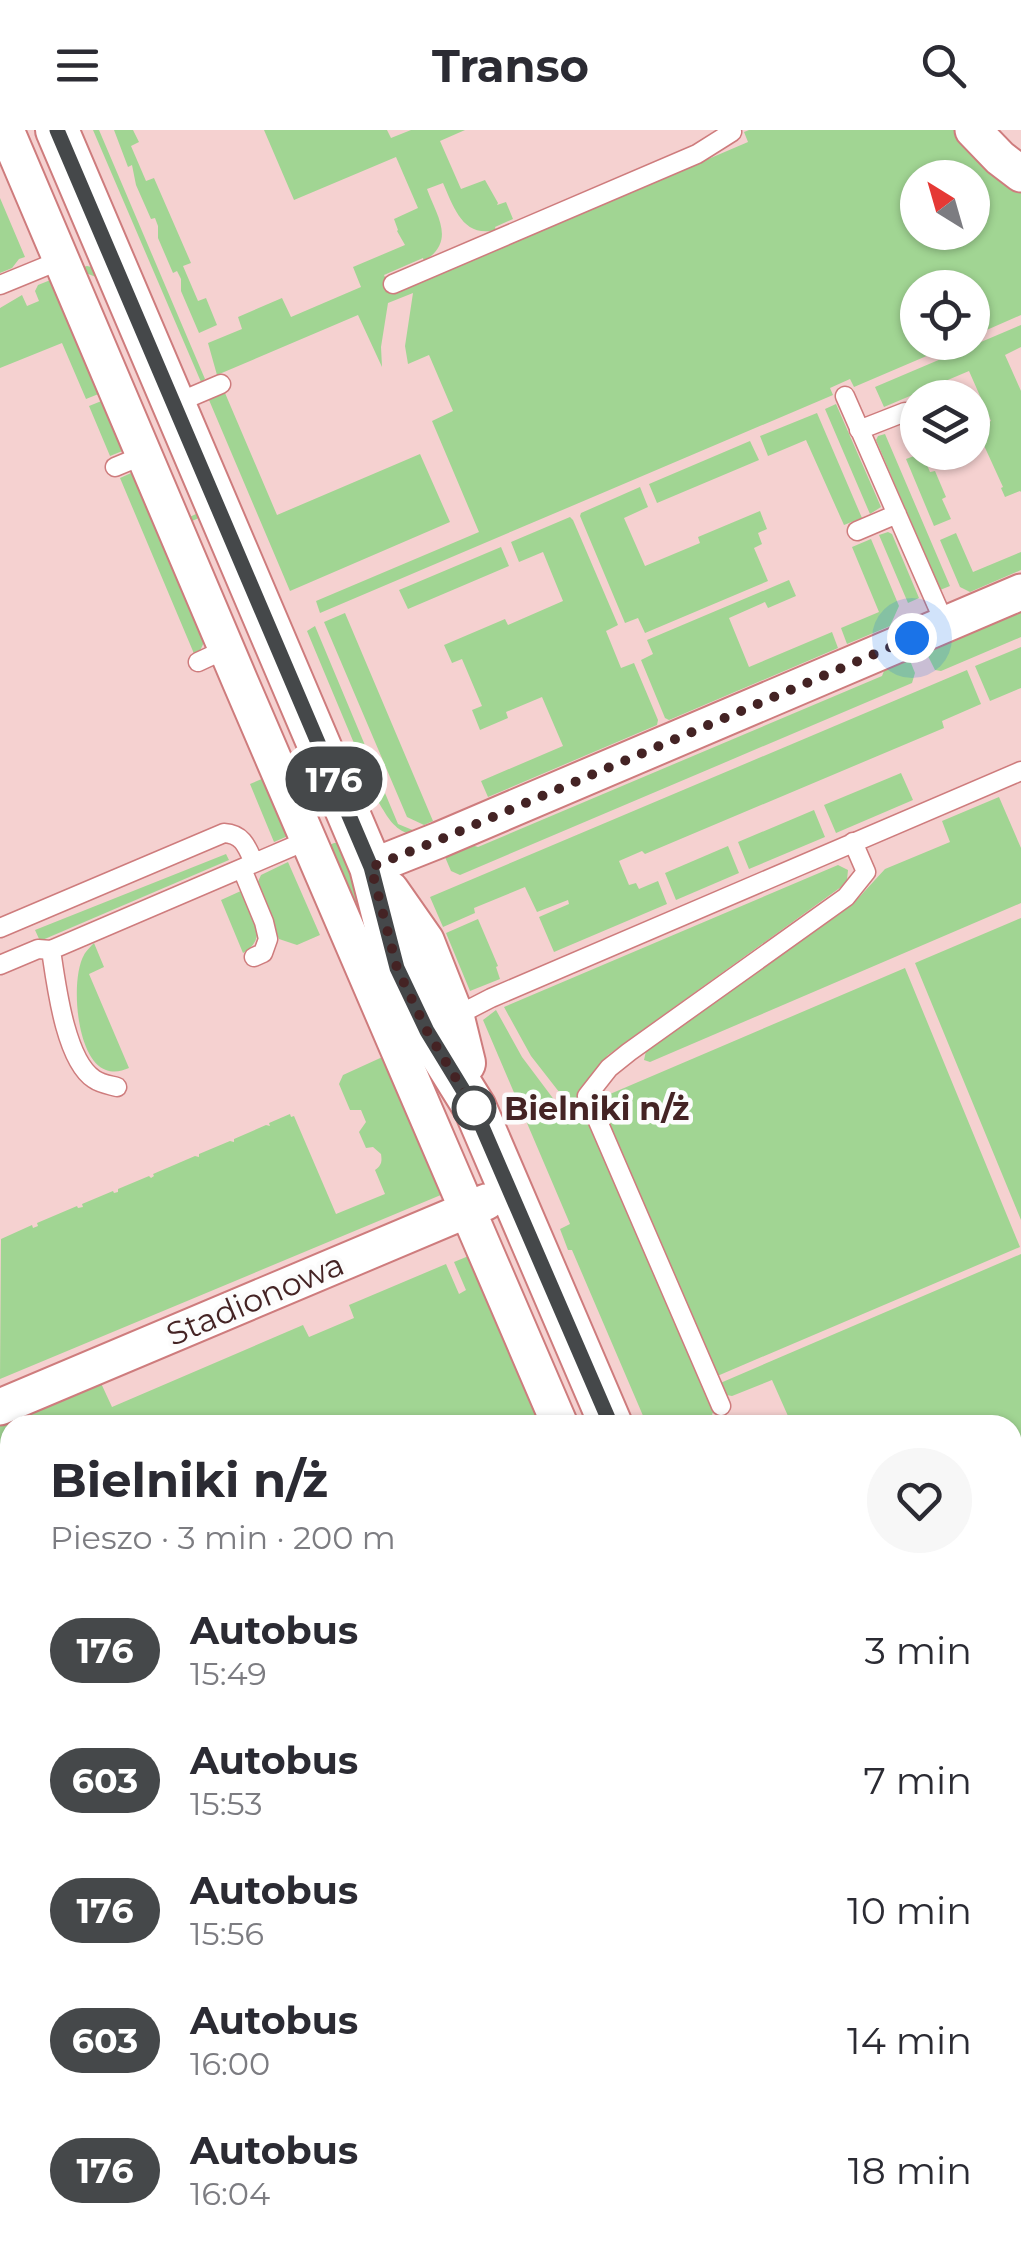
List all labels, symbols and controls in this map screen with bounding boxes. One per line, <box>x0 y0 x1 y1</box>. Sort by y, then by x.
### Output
icon: menu <box>50 38 105 93</box>
text: Transo <box>432 38 589 93</box>
icon: search <box>916 38 971 93</box>
north arrow <box>900 160 990 250</box>
map controls <box>900 160 990 470</box>
button: locate <box>900 270 990 360</box>
button: layers <box>900 380 990 470</box>
your location <box>887 613 937 663</box>
line badge: 176 <box>276 746 392 812</box>
text: 176 <box>305 758 363 801</box>
marker: Bielniki n/ż <box>453 1087 495 1129</box>
place label: Bielniki n/ż <box>504 1089 689 1128</box>
street label: Stadionowa <box>160 1244 350 1354</box>
button: heart <box>867 1448 972 1553</box>
text: Bielniki n/ż <box>50 1451 328 1509</box>
text: Pieszo · 3 min · 200 m <box>50 1518 396 1557</box>
text: Autobus <box>190 1607 358 1654</box>
text: 3 min <box>864 1627 972 1674</box>
text: 176 <box>76 1629 134 1672</box>
text: 15:49 <box>190 1654 267 1693</box>
text: Autobus <box>190 1737 358 1784</box>
text: 7 min <box>863 1757 972 1804</box>
text: 603 <box>72 1759 138 1802</box>
text: 15:53 <box>190 1784 262 1823</box>
text: Autobus <box>190 1867 358 1914</box>
text: 10 min <box>847 1887 972 1934</box>
text: 176 <box>76 1889 134 1932</box>
text: 15:56 <box>190 1914 264 1953</box>
text: Autobus <box>190 1997 358 2044</box>
text: 14 min <box>847 2017 972 2064</box>
text: 603 <box>72 2019 138 2062</box>
text: 16:00 <box>190 2044 270 2083</box>
text: Autobus <box>190 2127 358 2174</box>
text: 18 min <box>848 2147 972 2194</box>
text: 176 <box>76 2149 134 2192</box>
text: 16:04 <box>190 2174 270 2213</box>

